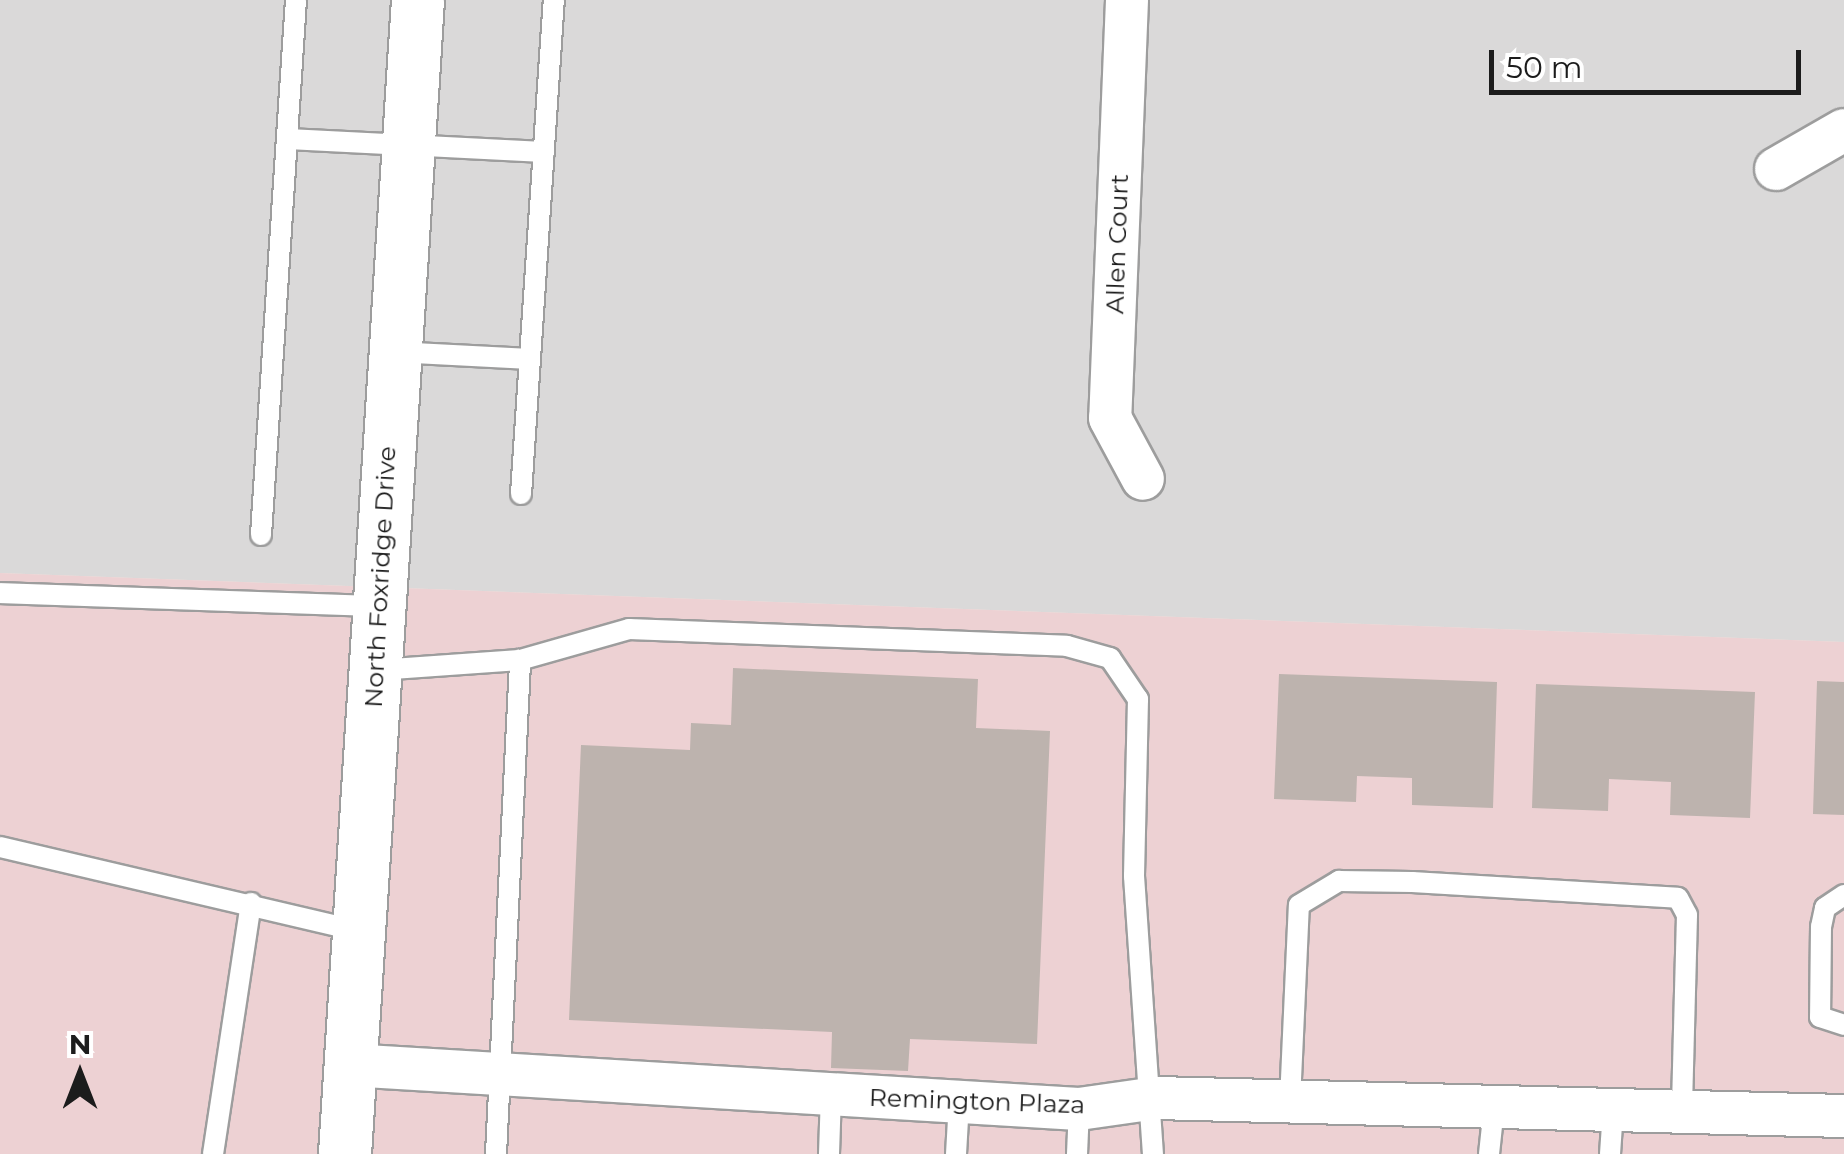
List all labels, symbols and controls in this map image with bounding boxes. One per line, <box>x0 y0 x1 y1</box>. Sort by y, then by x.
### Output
scale bar <box>1494 30 1806 92</box>
text: 50 m <box>1506 49 1583 86</box>
street label: Allen Court <box>1100 173 1134 315</box>
street label: North Foxridge Drive <box>358 446 402 708</box>
north arrow <box>30 1024 130 1124</box>
text: N <box>69 1027 91 1061</box>
street label: Remington Plaza <box>868 1082 1086 1120</box>

